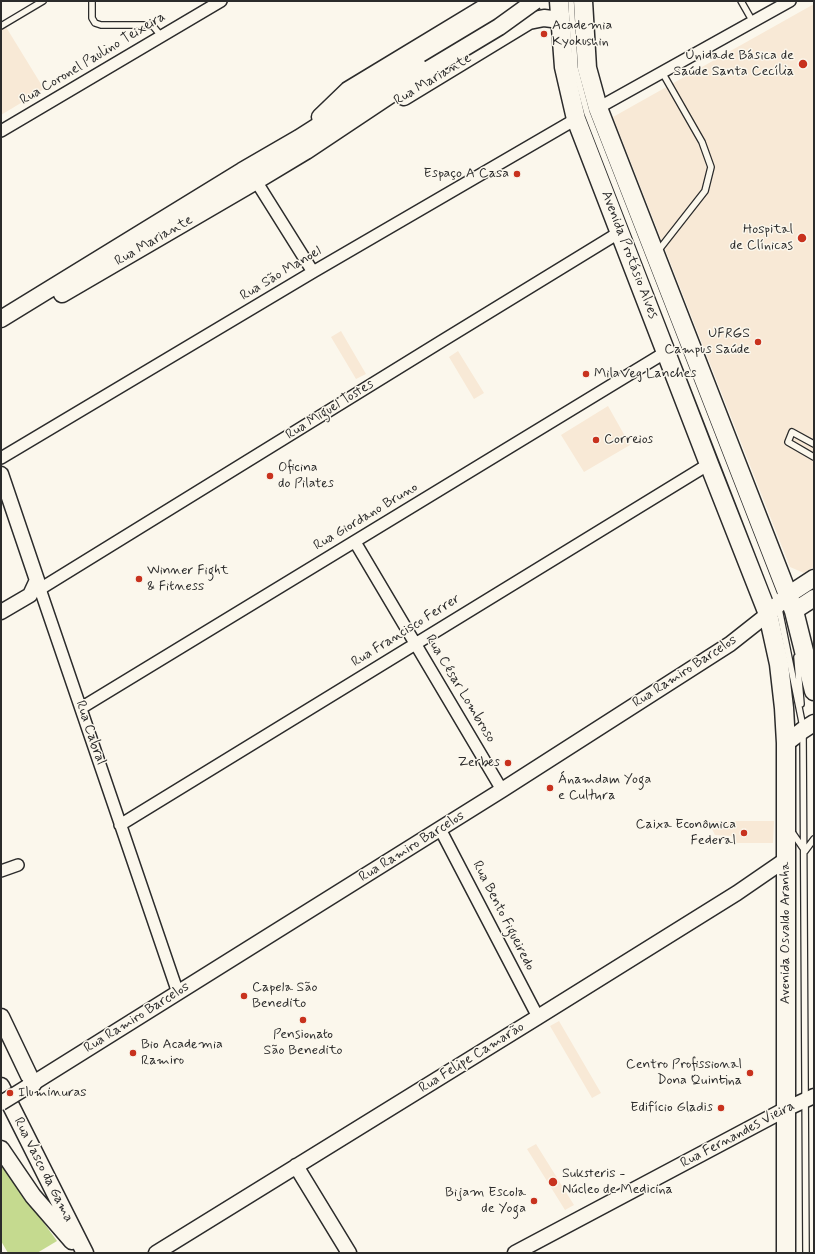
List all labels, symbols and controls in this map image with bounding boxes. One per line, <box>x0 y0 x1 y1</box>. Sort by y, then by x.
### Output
street label: Rua Coronel Paulino Teixeira <box>17 9 169 109</box>
place label: Academia Kyokushin <box>552 18 612 50</box>
marker: Academia Kyokushin <box>539 29 549 39</box>
place label: Unidade Básica de Saúde Santa Cecília <box>674 48 794 80</box>
street label: Rua Mariante <box>391 50 475 110</box>
marker: Unidade Básica de Saúde Santa Cecília <box>797 58 809 70</box>
place label: Espaço A Casa <box>424 166 509 182</box>
marker: Espaço A Casa <box>512 169 522 179</box>
street label: Avenida Protásio Alves <box>597 189 661 321</box>
street label: Rua Mariante <box>112 212 196 270</box>
place label: Hospital de Clínicas <box>730 222 793 254</box>
marker: Hospital de Clínicas <box>796 232 808 244</box>
street label: Rua São Manoel <box>237 243 325 305</box>
place label: UFRGS Campus Saúde <box>664 326 750 358</box>
marker: UFRGS Campus Saúde <box>753 337 763 347</box>
place label: MilaVeg Lanches <box>594 366 696 382</box>
marker: MilaVeg Lanches <box>581 369 591 379</box>
street label: Rua Miguel Tostes <box>283 376 377 444</box>
place label: Correios <box>604 432 653 448</box>
marker: Correios <box>591 435 601 445</box>
place label: Oficina do Pilates <box>278 460 334 492</box>
marker: Oficina do Pilates <box>265 471 275 481</box>
street label: Rua Giordano Bruno <box>311 479 421 555</box>
place label: Winner Fight & Fitness <box>147 563 228 596</box>
marker: Winner Fight & Fitness <box>134 574 144 584</box>
street label: Rua Francisco Ferrer <box>349 591 463 671</box>
street label: Rua César Lombroso <box>421 632 499 746</box>
street label: Rua Ramiro Barcelos <box>630 632 740 712</box>
street label: Rua Cabral <box>71 699 109 767</box>
place label: Zerbes <box>458 755 500 771</box>
marker: Zerbes <box>503 758 513 768</box>
place label: Ánamdam Yoga e Cultura <box>558 772 651 804</box>
marker: Ánamdam Yoga e Cultura <box>545 783 555 793</box>
street label: Rua Ramiro Barcelos <box>356 808 468 886</box>
place label: Caixa Econômica Federal <box>636 817 736 850</box>
marker: Caixa Econômica Federal <box>739 828 749 838</box>
street label: Rua Bento Figueiredo <box>468 858 538 974</box>
street label: Avenida Osvaldo Aranha <box>778 862 794 1004</box>
street label: Rua Ramiro Barcelos <box>81 979 193 1057</box>
place label: Capela São Benedito <box>252 980 317 1012</box>
marker: Capela São Benedito <box>239 991 249 1001</box>
marker: Pensionato São Benedito <box>298 1015 308 1025</box>
street label: Rua Felipe Camarão <box>416 1019 528 1097</box>
place label: Pensionato São Benedito <box>264 1027 342 1060</box>
place label: Bio Academia Ramiro <box>141 1037 223 1070</box>
marker: Bio Academia Ramiro <box>128 1048 138 1058</box>
place label: Centro Profissional Dona Quintina <box>626 1057 742 1090</box>
marker: Centro Profissional Dona Quintina <box>745 1068 755 1078</box>
place label: Iluminuras <box>18 1085 87 1101</box>
marker: Iluminuras <box>5 1088 15 1098</box>
street label: Rua Fernandes Vieira <box>678 1098 798 1172</box>
place label: Edifício Gladis <box>630 1100 713 1116</box>
marker: Edifício Gladis <box>716 1103 726 1113</box>
street label: Rua Vasco da Gama <box>9 1115 77 1225</box>
place label: Suksteris - Núcleo de Medicina <box>562 1166 673 1198</box>
marker: Suksteris - Núcleo de Medicina <box>547 1176 559 1188</box>
place label: Bijam Escola de Yoga <box>445 1185 526 1218</box>
marker: Bijam Escola de Yoga <box>529 1196 539 1206</box>

